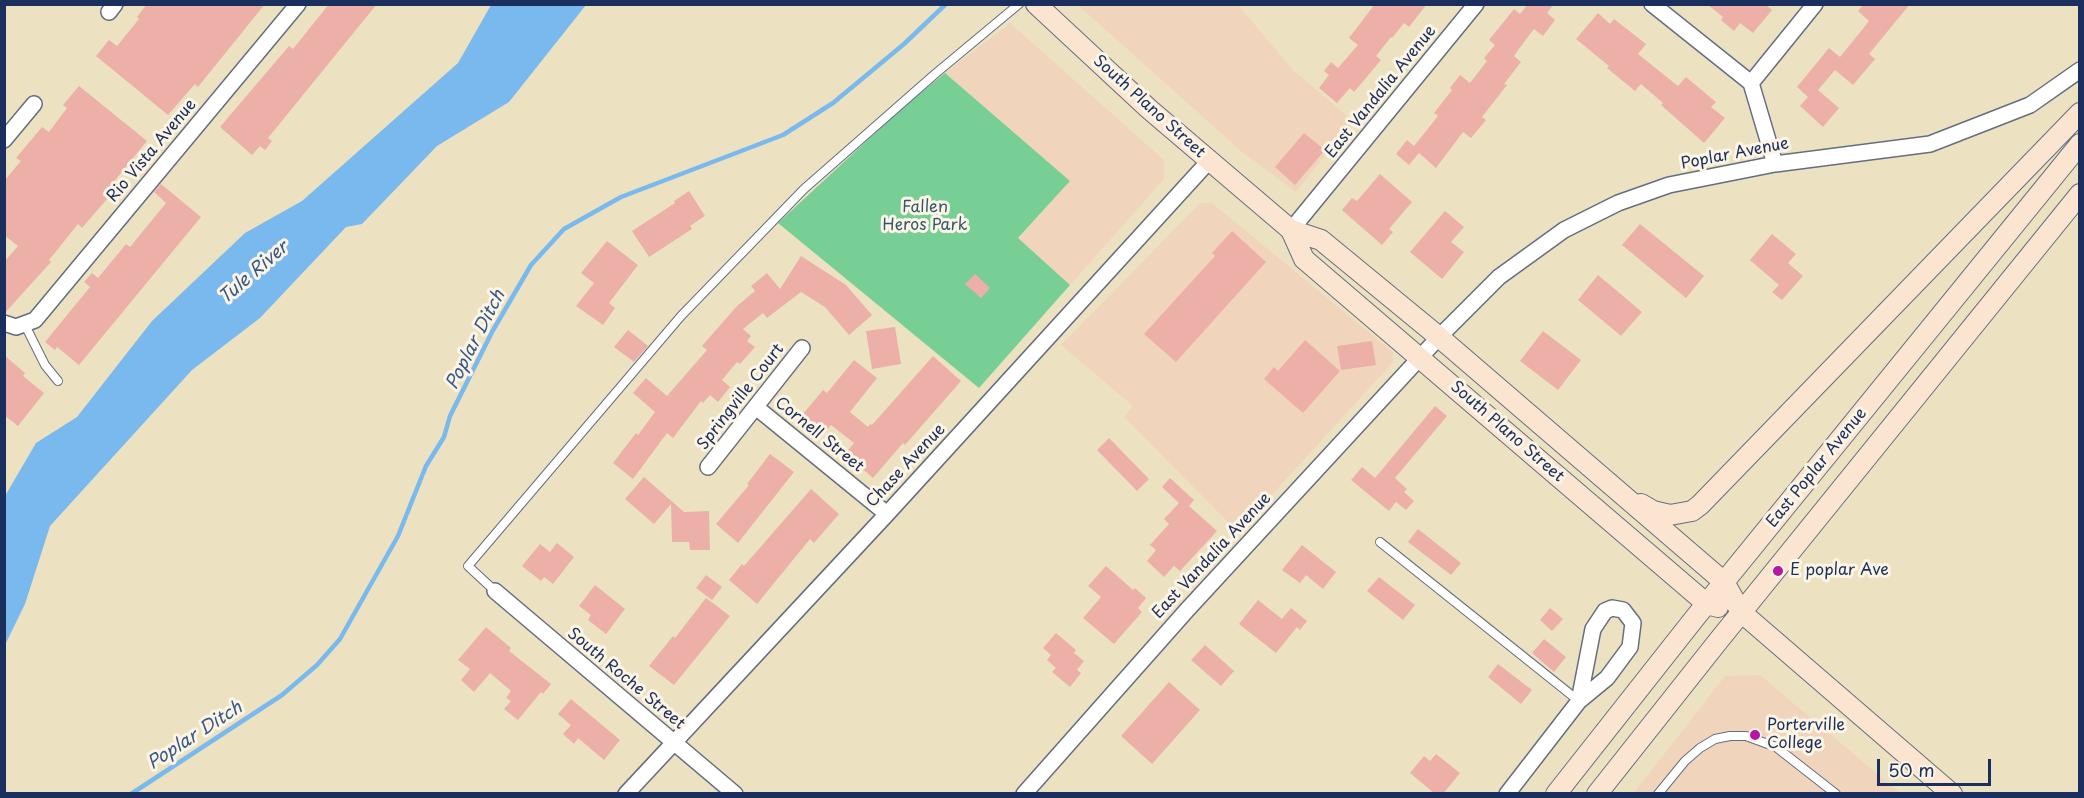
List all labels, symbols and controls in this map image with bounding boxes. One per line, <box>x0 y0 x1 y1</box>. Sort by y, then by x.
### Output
street label: East Vandalia Avenue <box>1322 22 1440 162</box>
street label: South Plano Street <box>1089 52 1209 162</box>
street label: Rio Vista Avenue <box>103 96 201 206</box>
street label: Poplar Avenue <box>1679 134 1791 174</box>
park label: Fallen Heros Park <box>883 198 967 236</box>
water label: Tule River <box>215 237 293 309</box>
water label: Poplar Ditch <box>442 287 510 393</box>
street label: Springville Court <box>694 340 788 454</box>
street label: South Plano Street <box>1446 377 1568 487</box>
street label: Cornell Street <box>771 393 867 477</box>
street label: East Poplar Avenue <box>1763 404 1871 532</box>
street label: Chase Avenue <box>863 420 949 512</box>
street label: East Vandalia Avenue <box>1149 489 1275 623</box>
place label: E poplar Ave <box>1790 561 1889 581</box>
marker: E poplar Ave <box>1771 564 1785 578</box>
street label: South Roche Street <box>563 624 689 734</box>
water label: Poplar Ditch <box>144 697 246 775</box>
place label: Porterville College <box>1767 716 1845 754</box>
marker: Porterville College <box>1748 728 1762 742</box>
scale bar <box>1880 747 1994 785</box>
text: 50 m <box>1888 756 1935 783</box>

